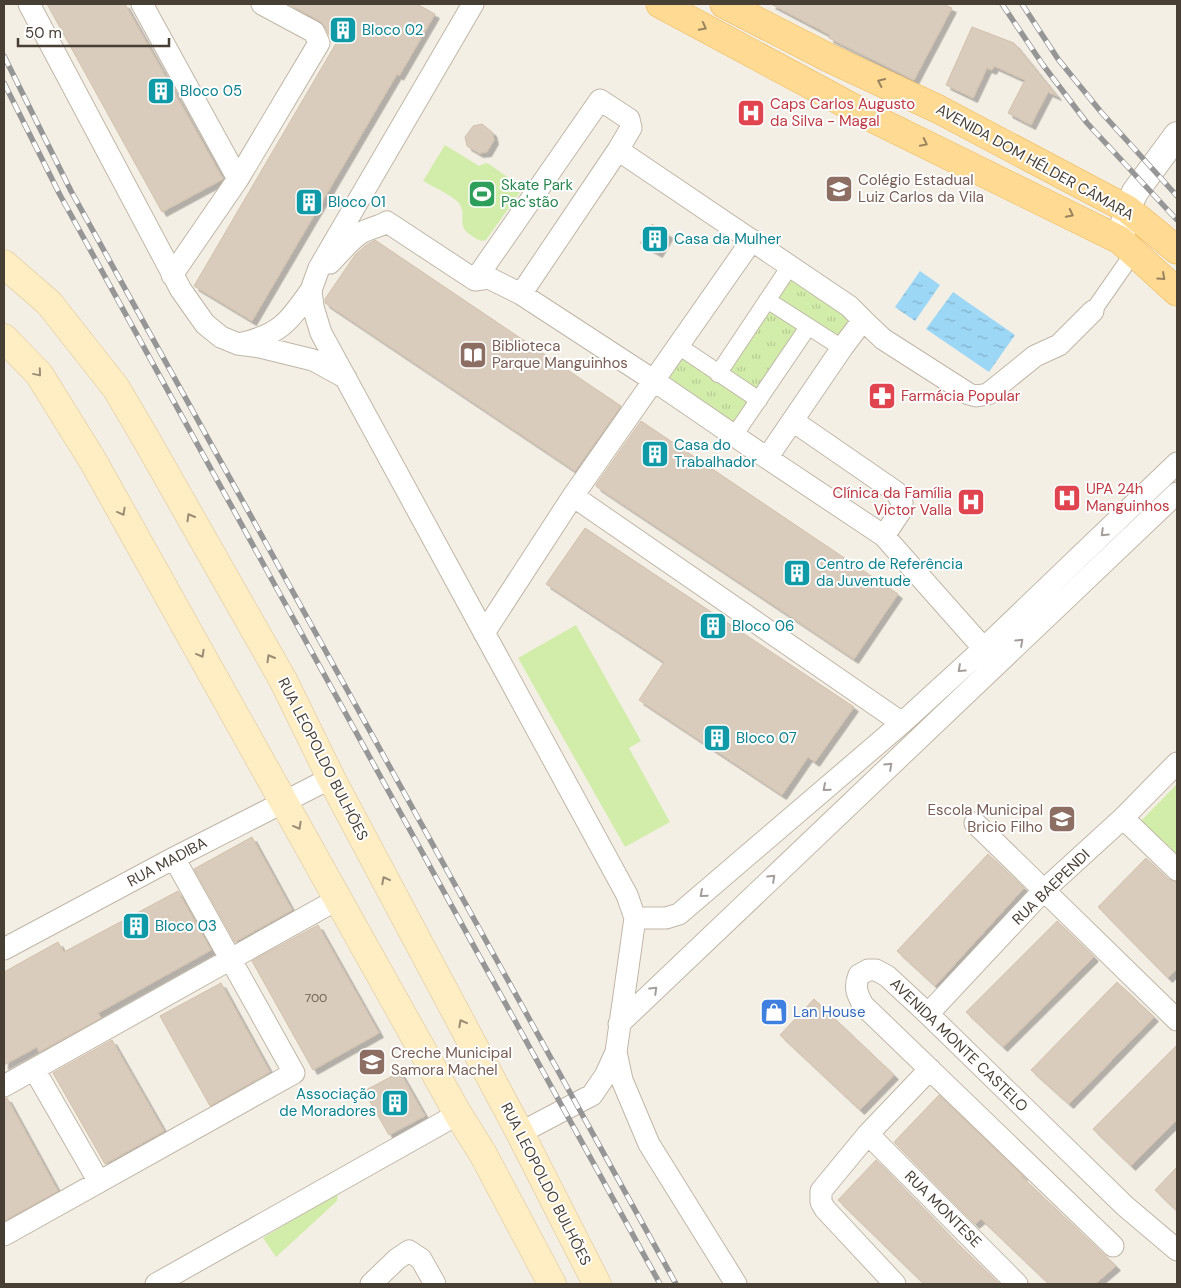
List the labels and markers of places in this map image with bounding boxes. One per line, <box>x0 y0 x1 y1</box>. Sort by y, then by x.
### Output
building icon: Bloco 02 <box>328 15 358 45</box>
place label: Bloco 02 <box>362 20 424 40</box>
building icon: Bloco 05 <box>146 76 176 106</box>
place label: Bloco 05 <box>180 81 242 101</box>
place label: Caps Carlos Augusto da Silva - Magal <box>770 94 915 131</box>
hospital icon: Caps Carlos Augusto da Silva - Magal <box>736 98 766 128</box>
place label: Colégio Estadual Luiz Carlos da Vila <box>858 170 984 207</box>
school or university icon: Colégio Estadual Luiz Carlos da Vila <box>824 174 854 204</box>
place label: Skate Park Pac'stão <box>501 175 573 212</box>
sports icon: Skate Park Pac'stão <box>467 179 497 209</box>
building icon: Bloco 01 <box>294 187 324 217</box>
place label: Bloco 01 <box>328 192 386 212</box>
building icon: Casa da Mulher <box>640 224 670 254</box>
place label: Casa da Mulher <box>674 229 782 249</box>
place label: Biblioteca Parque Manguinhos <box>492 336 628 373</box>
library icon: Biblioteca Parque Manguinhos <box>458 340 488 370</box>
pharmacy icon: Farmácia Popular <box>867 381 897 411</box>
place label: Farmácia Popular <box>901 386 1021 406</box>
place label: Casa do Trabalhador <box>674 435 757 472</box>
building icon: Casa do Trabalhador <box>640 439 670 469</box>
place label: UPA 24h Manguinhos <box>1086 479 1170 516</box>
place label: Clínica da Família Victor Valla <box>833 483 952 520</box>
hospital icon: UPA 24h Manguinhos <box>1052 483 1082 513</box>
hospital icon: Clínica da Família Victor Valla <box>956 487 986 517</box>
place label: Centro de Referência da Juventude <box>816 554 963 591</box>
building icon: Centro de Referência da Juventude <box>782 558 812 588</box>
building icon: Bloco 06 <box>698 611 728 641</box>
place label: Bloco 06 <box>732 616 794 636</box>
building icon: Bloco 07 <box>702 723 732 753</box>
place label: Bloco 07 <box>736 728 797 748</box>
place label: Escola Municipal Bricio Filho <box>928 800 1043 837</box>
school or university icon: Escola Municipal Bricio Filho <box>1047 804 1077 834</box>
building icon: Bloco 03 <box>121 911 151 941</box>
place label: Bloco 03 <box>155 916 217 936</box>
shop icon: Lan House <box>759 997 789 1027</box>
place label: Lan House <box>793 1002 865 1022</box>
place label: Creche Municipal Samora Machel <box>391 1043 512 1080</box>
school or university icon: Creche Municipal Samora Machel <box>357 1047 387 1077</box>
place label: Associação de Moradores <box>279 1084 376 1121</box>
building icon: Associação de Moradores <box>380 1088 410 1118</box>

